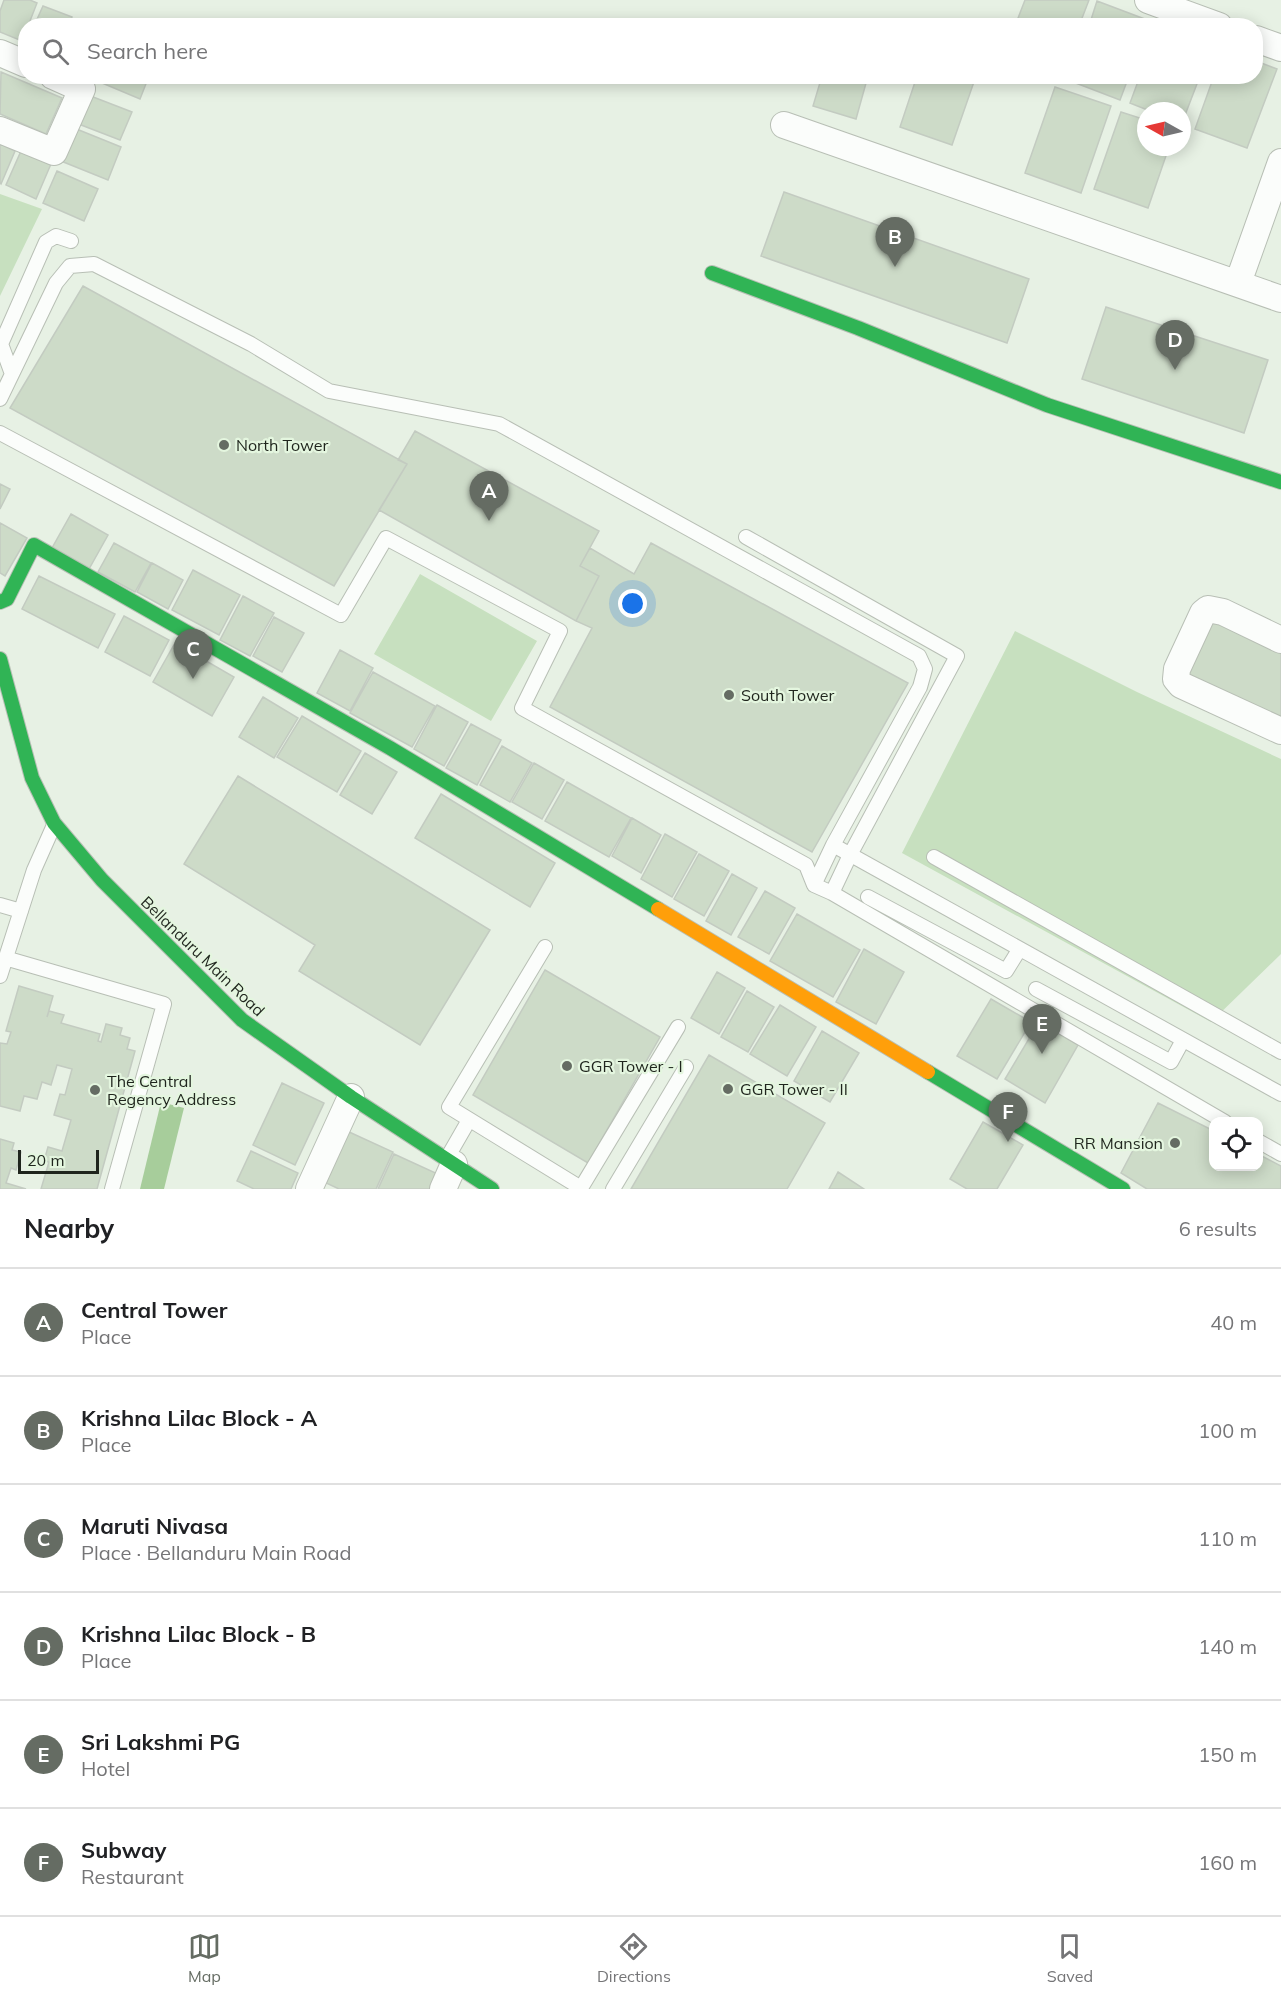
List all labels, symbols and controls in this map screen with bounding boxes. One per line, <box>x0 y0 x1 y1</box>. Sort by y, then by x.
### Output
search box <box>18 18 1263 84</box>
icon: search <box>39 35 72 68</box>
text: Search here <box>87 37 208 65</box>
north arrow <box>1137 102 1191 156</box>
pin: B <box>876 218 914 267</box>
pin: D <box>1156 320 1194 370</box>
place label: North Tower <box>236 435 328 455</box>
marker: North Tower <box>217 438 231 452</box>
pin: A <box>470 472 508 521</box>
your location <box>618 589 647 618</box>
pin: C <box>174 630 212 679</box>
place label: South Tower <box>741 685 834 705</box>
marker: South Tower <box>722 688 736 702</box>
street label: Bellanduru Main Road <box>137 892 269 1020</box>
pin: E <box>1022 1004 1062 1054</box>
place label: GGR Tower - I <box>579 1056 683 1076</box>
marker: GGR Tower - I <box>560 1059 574 1073</box>
place label: The Central Regency Address <box>107 1071 236 1109</box>
place label: GGR Tower - II <box>740 1079 848 1099</box>
marker: GGR Tower - II <box>721 1082 735 1096</box>
marker: The Central Regency Address <box>88 1083 102 1097</box>
pin: F <box>988 1092 1028 1142</box>
map controls <box>1209 1117 1263 1171</box>
button: locate <box>1209 1117 1263 1171</box>
place label: RR Mansion <box>1074 1133 1163 1153</box>
marker: RR Mansion <box>1168 1136 1182 1150</box>
scale bar <box>18 1147 99 1174</box>
text: 20 m <box>27 1150 64 1170</box>
text: Nearby <box>24 1212 114 1245</box>
text: 6 results <box>1179 1216 1257 1241</box>
text: Central Tower <box>81 1296 228 1324</box>
text: A <box>36 1310 51 1335</box>
text: 40 m <box>1210 1310 1257 1335</box>
text: Place <box>81 1324 131 1349</box>
text: Krishna Lilac Block - A <box>81 1404 317 1432</box>
text: B <box>37 1418 50 1443</box>
text: 100 m <box>1198 1418 1257 1443</box>
text: Place <box>81 1432 131 1457</box>
text: Maruti Nivasa <box>81 1512 228 1540</box>
text: C <box>37 1526 50 1551</box>
text: 110 m <box>1198 1526 1257 1551</box>
text: Place · Bellanduru Main Road <box>81 1540 352 1565</box>
text: Krishna Lilac Block - B <box>81 1620 316 1648</box>
text: D <box>36 1634 51 1659</box>
text: 140 m <box>1198 1634 1257 1659</box>
text: Place <box>81 1648 131 1673</box>
text: Sri Lakshmi PG <box>81 1728 240 1756</box>
text: E <box>38 1742 49 1767</box>
text: 150 m <box>1198 1742 1257 1767</box>
text: Hotel <box>81 1756 130 1781</box>
text: Subway <box>81 1836 166 1864</box>
text: F <box>38 1850 49 1875</box>
text: 160 m <box>1198 1850 1257 1875</box>
text: Restaurant <box>81 1864 184 1889</box>
tab: Map <box>188 1930 221 1986</box>
tab: Directions <box>597 1930 671 1986</box>
tab: Saved <box>1047 1930 1093 1986</box>

